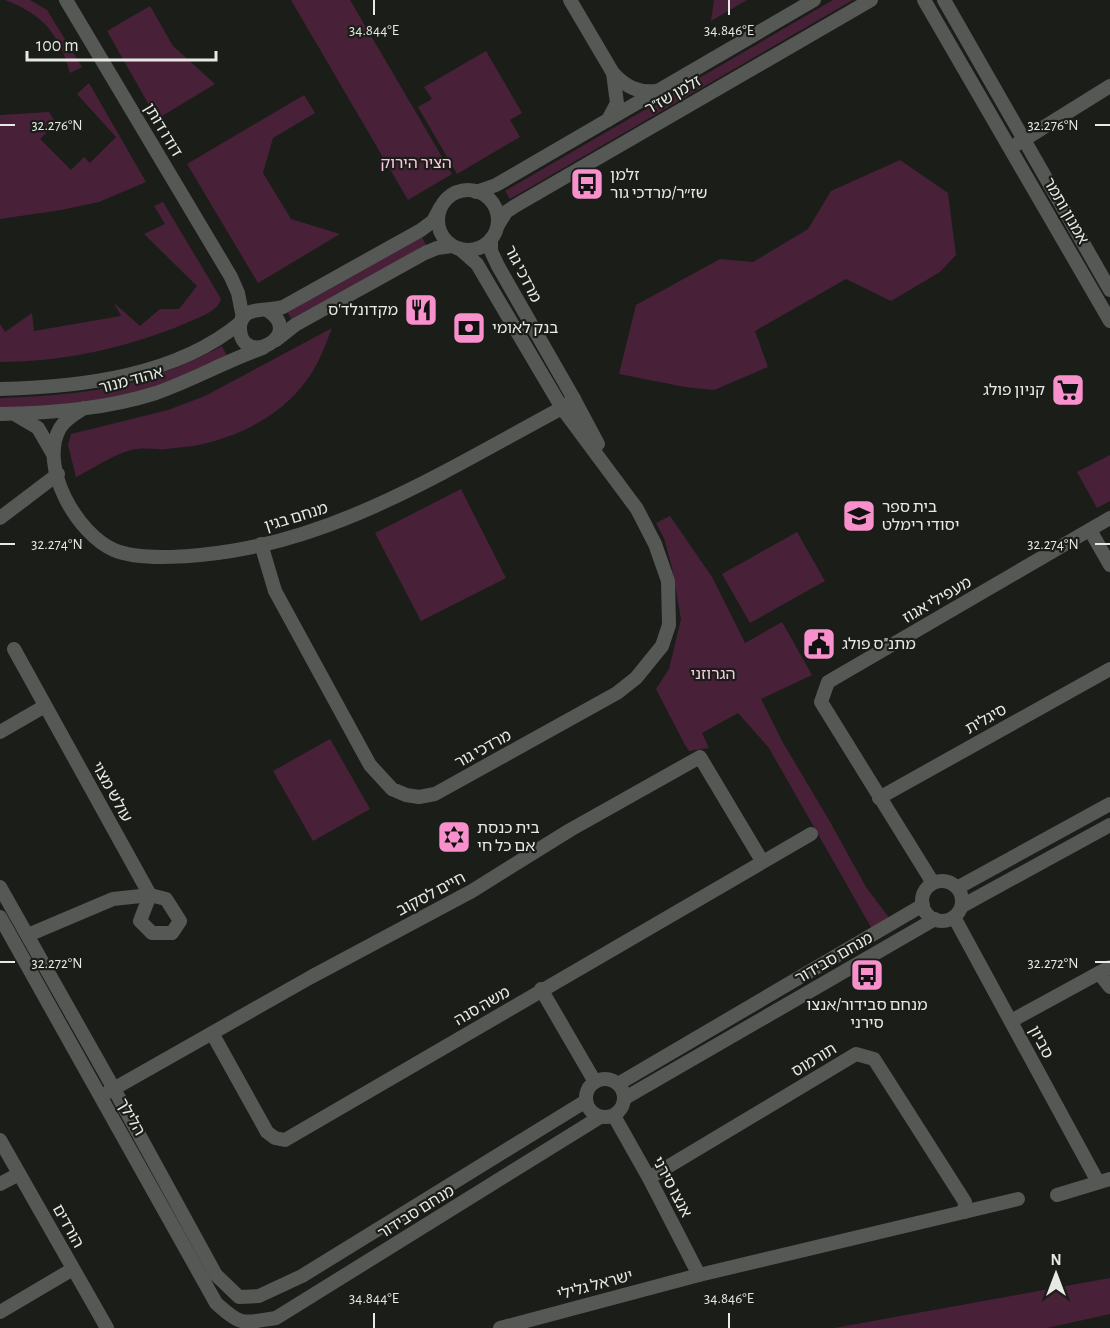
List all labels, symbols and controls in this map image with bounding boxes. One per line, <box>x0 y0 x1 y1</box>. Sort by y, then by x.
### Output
text: 34.844°E <box>349 23 399 38</box>
text: 34.846°E <box>704 23 754 38</box>
scale bar <box>27 24 216 62</box>
text: 100 m <box>36 37 79 55</box>
street label: זלמן שז"ר <box>642 73 704 117</box>
street label: דודו דותן <box>141 100 185 160</box>
text: 32.276°N <box>31 118 83 133</box>
text: 32.276°N <box>1027 118 1079 133</box>
park label: הציר הירוק <box>380 155 452 171</box>
bus stop icon: זלמן שז״ר/מרדכי גור <box>569 166 605 202</box>
place label: זלמן שז״ר/מרדכי גור <box>610 167 707 201</box>
street label: אמנון ותמר <box>1041 175 1091 247</box>
street label: מרדכי גור <box>502 243 544 305</box>
restaurant icon: מקדונלד'ס <box>403 292 439 328</box>
place label: מקדונלד'ס <box>328 302 398 318</box>
bank icon: בנק לאומי <box>451 310 487 346</box>
place label: בנק לאומי <box>492 320 558 336</box>
street label: אהוד מנור <box>97 364 165 396</box>
supermarket icon: קניון פולג <box>1050 372 1086 408</box>
place label: קניון פולג <box>983 382 1045 398</box>
school or university icon: בית ספר יסודי רימלט <box>841 498 877 534</box>
place label: בית ספר יסודי רימלט <box>882 499 959 533</box>
street label: מנחם בגין <box>262 500 330 534</box>
text: 32.274°N <box>31 537 83 552</box>
text: 32.274°N <box>1027 537 1079 552</box>
street label: מעפילי אגוז <box>900 574 974 626</box>
public building icon: מתנ"ס פולג <box>801 626 837 662</box>
place label: מתנ"ס פולג <box>842 636 916 652</box>
park label: הגרוזני <box>690 666 736 682</box>
street label: סיגלית <box>963 701 1009 737</box>
street label: מרדכי גור <box>452 727 514 771</box>
street label: עולש מצוי <box>89 759 135 825</box>
synagogue icon: בית כנסת אם כל חי <box>436 819 472 855</box>
place label: בית כנסת אם כל חי <box>477 820 540 854</box>
street label: חיים לסקוב <box>394 869 468 919</box>
street label: מנחם סבידור <box>792 929 876 987</box>
text: 32.272°N <box>32 956 83 971</box>
text: 32.272°N <box>1028 956 1079 971</box>
bus stop icon: מנחם סבידור/אנצו סירני <box>849 957 885 993</box>
street label: משה סנה <box>451 984 513 1028</box>
place label: מנחם סבידור/אנצו סירני <box>806 997 928 1031</box>
street label: סביון <box>1026 1023 1056 1061</box>
street label: תורמוס <box>789 1040 839 1080</box>
street label: הלילך <box>114 1096 148 1138</box>
street label: אנצו סירני <box>649 1154 695 1220</box>
street label: מנחם סבידור <box>375 1182 457 1242</box>
street label: הורדים <box>50 1202 86 1250</box>
north arrow <box>1026 1244 1086 1304</box>
text: N <box>1050 1252 1062 1268</box>
street label: ישראל גלילי <box>555 1267 635 1303</box>
text: 34.844°E <box>349 1291 399 1306</box>
text: 34.846°E <box>704 1291 754 1306</box>

